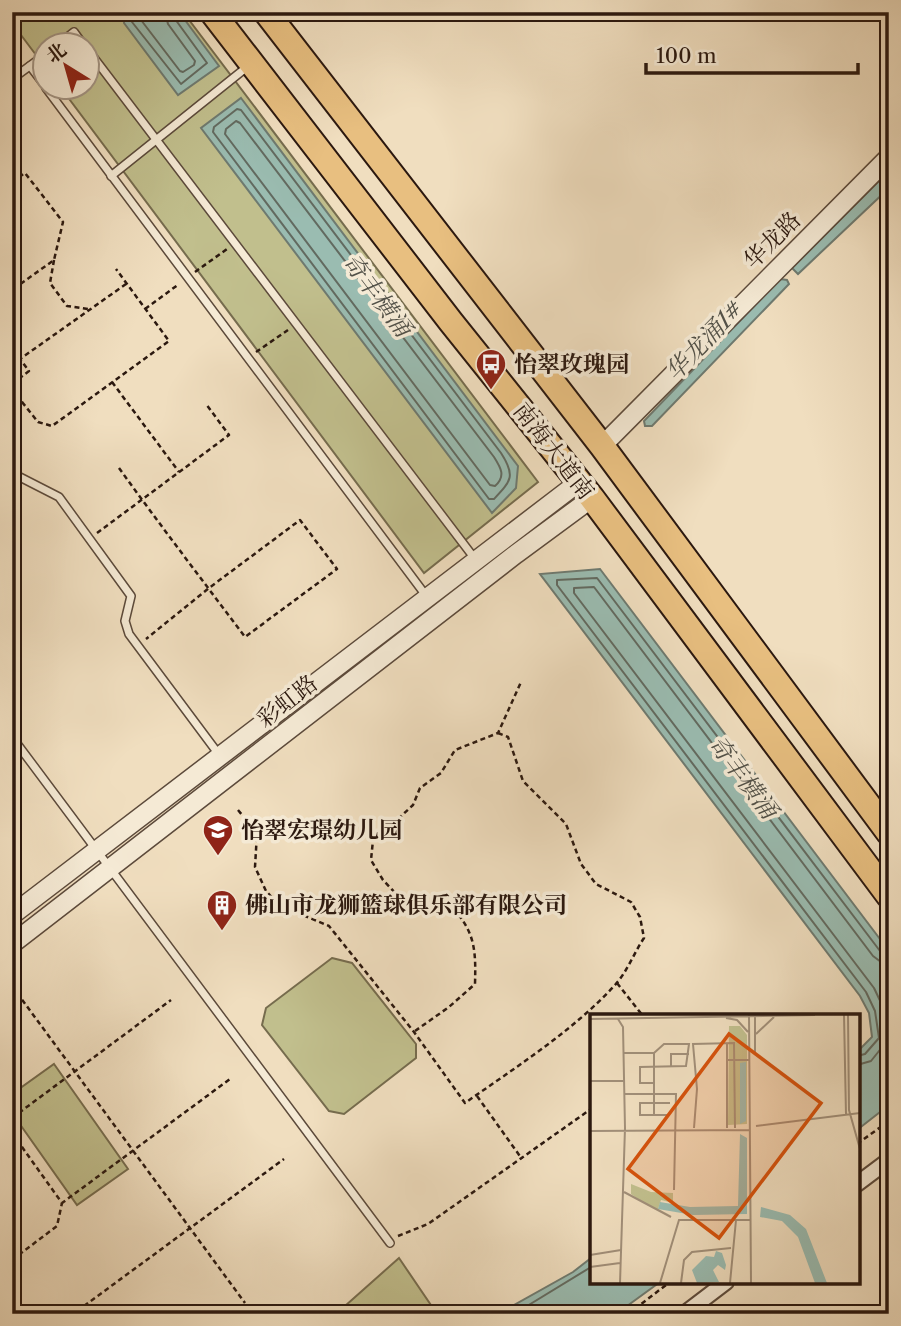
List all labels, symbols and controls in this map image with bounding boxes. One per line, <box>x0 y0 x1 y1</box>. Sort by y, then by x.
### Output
north arrow <box>32 32 102 102</box>
scale bar <box>646 32 857 76</box>
text: 北 <box>42 38 71 68</box>
text: 100 m <box>656 43 717 68</box>
street label: 华龙路 <box>738 206 806 274</box>
water label: 奇丰横涌 <box>337 248 420 344</box>
water label: 华龙涌1# <box>659 294 749 386</box>
bus stop icon: 怡翠玫瑰园 <box>474 347 508 391</box>
place label: 怡翠玫瑰园 <box>514 350 629 378</box>
street label: 南海大道南 <box>508 397 600 505</box>
street label: 彩虹路 <box>251 669 323 733</box>
water label: 奇丰横涌 <box>703 730 786 826</box>
school or university icon: 怡翠宏璟幼儿园 <box>201 813 235 857</box>
place label: 怡翠宏璟幼儿园 <box>241 816 402 844</box>
building icon: 佛山市龙狮篮球俱乐部有限公司 <box>205 888 239 932</box>
place label: 佛山市龙狮篮球俱乐部有限公司 <box>245 891 567 919</box>
inset map <box>590 1014 859 1284</box>

